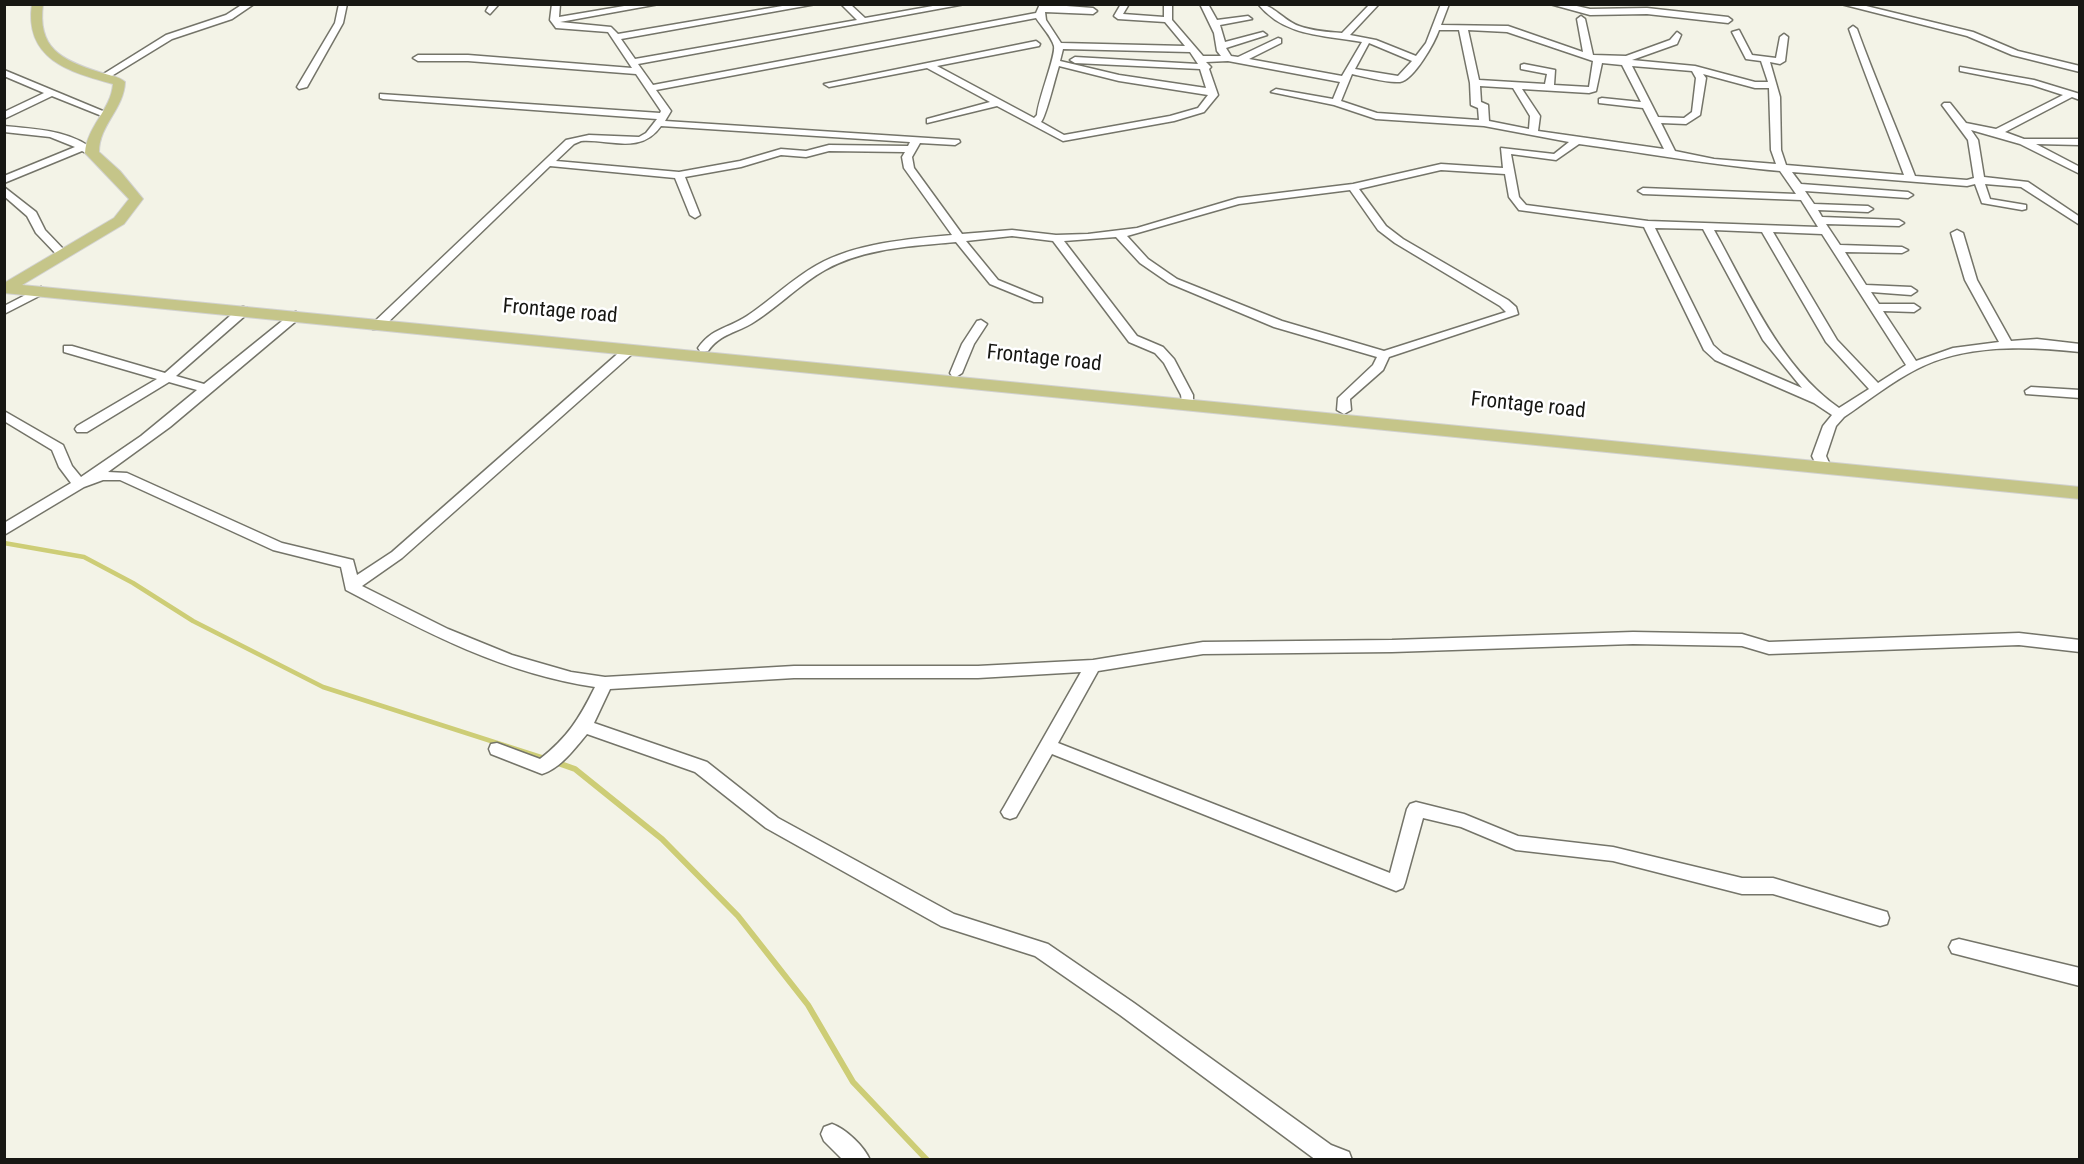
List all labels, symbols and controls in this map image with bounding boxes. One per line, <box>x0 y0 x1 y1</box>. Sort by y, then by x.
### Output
street label: Frontage road <box>501 294 619 330</box>
street label: Frontage road <box>985 340 1103 378</box>
street label: Frontage road <box>1469 387 1587 425</box>

